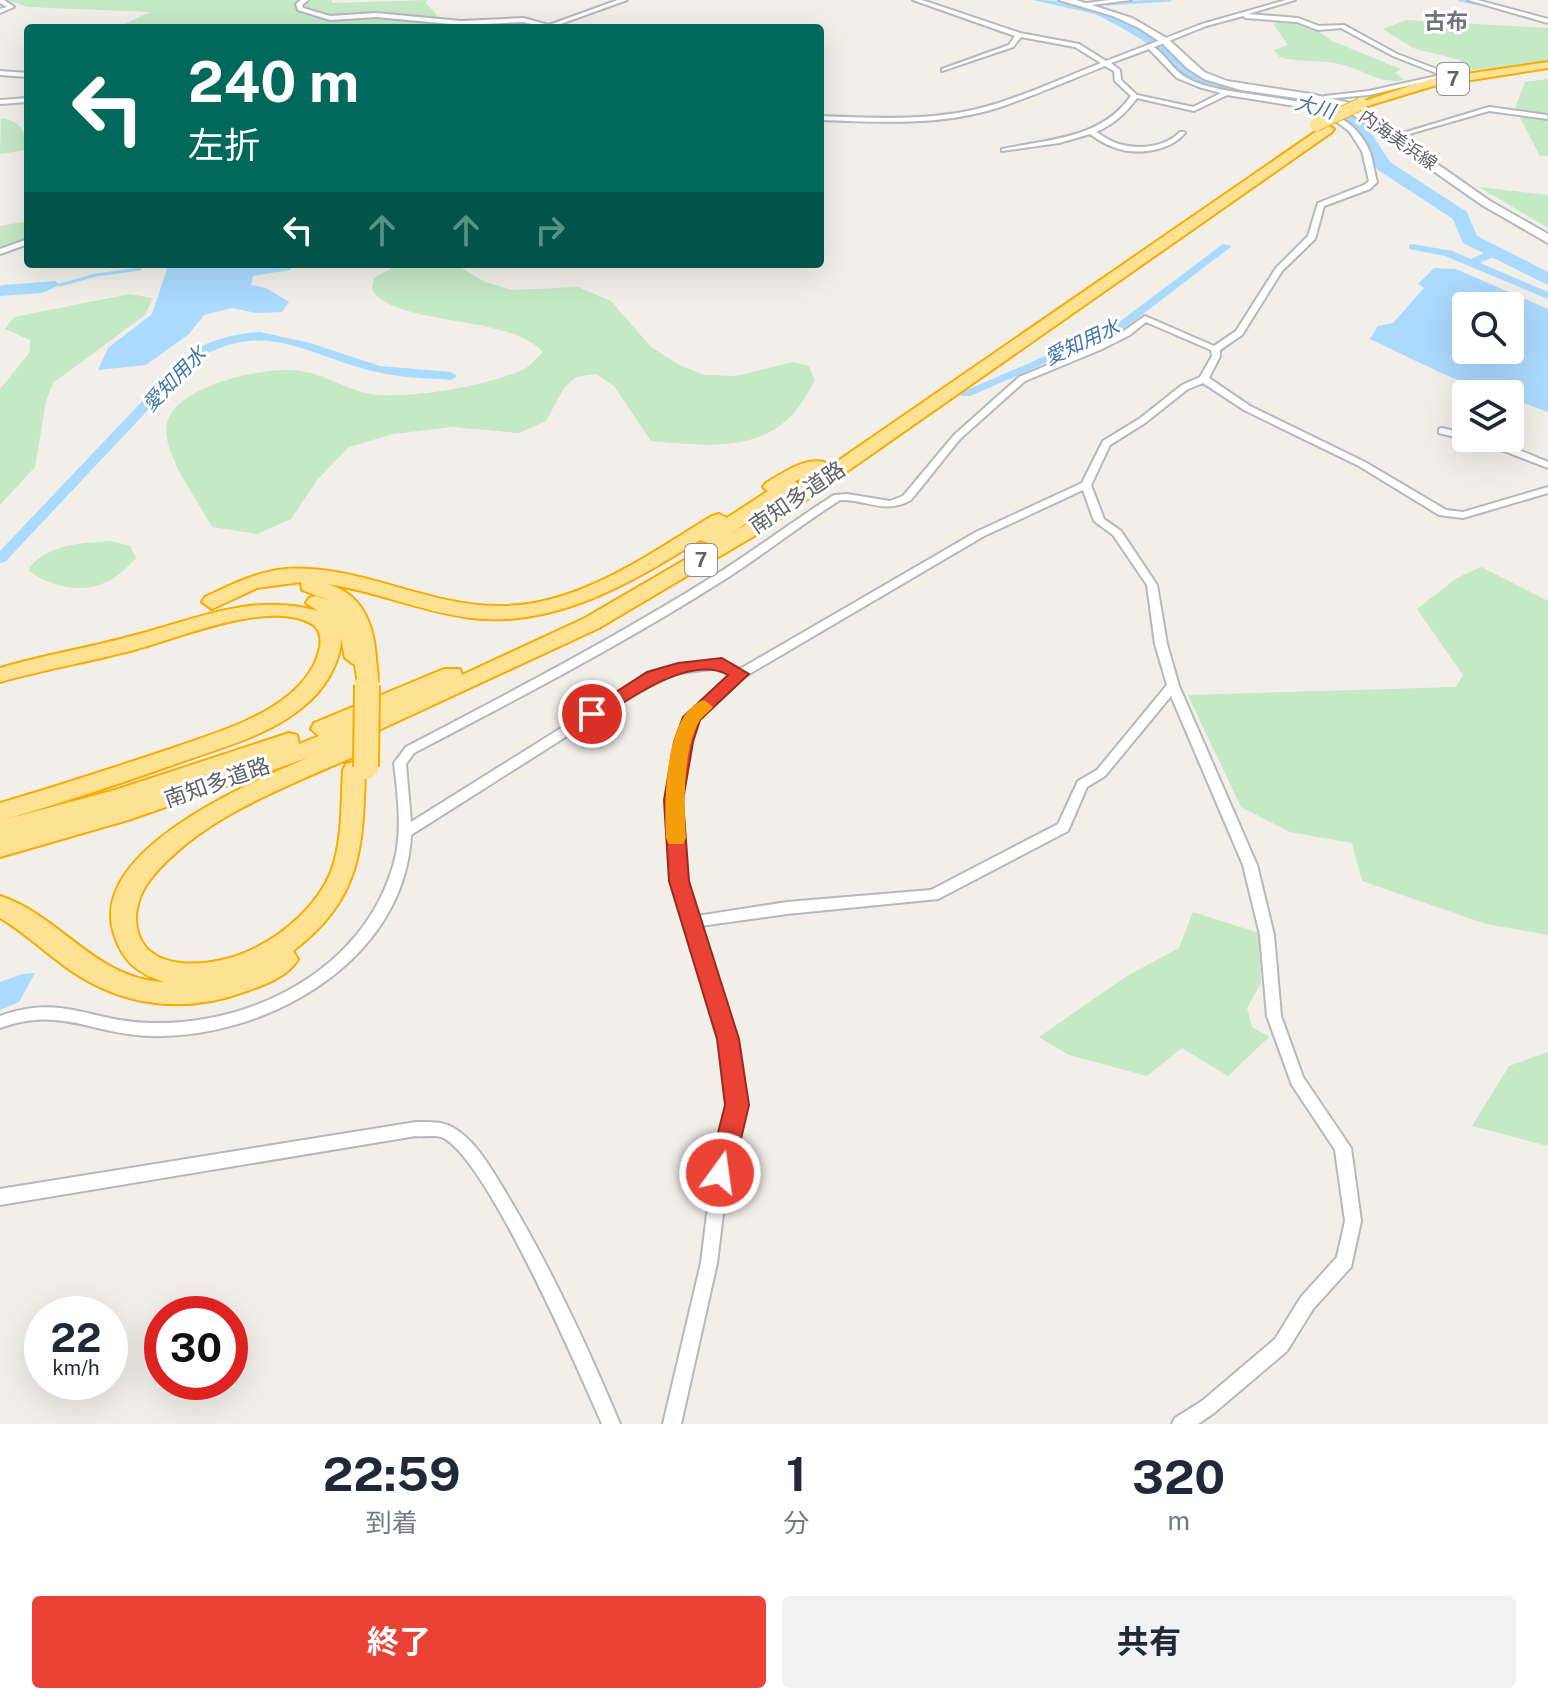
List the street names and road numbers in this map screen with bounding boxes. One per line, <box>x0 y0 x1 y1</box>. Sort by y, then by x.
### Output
road number: 7 <box>1437 63 1469 95</box>
street label: 内海美浜線 <box>1355 105 1441 174</box>
street label: 南知多道路 <box>744 455 850 539</box>
road number: 7 <box>685 544 717 576</box>
street label: 南知多道路 <box>161 752 273 812</box>

